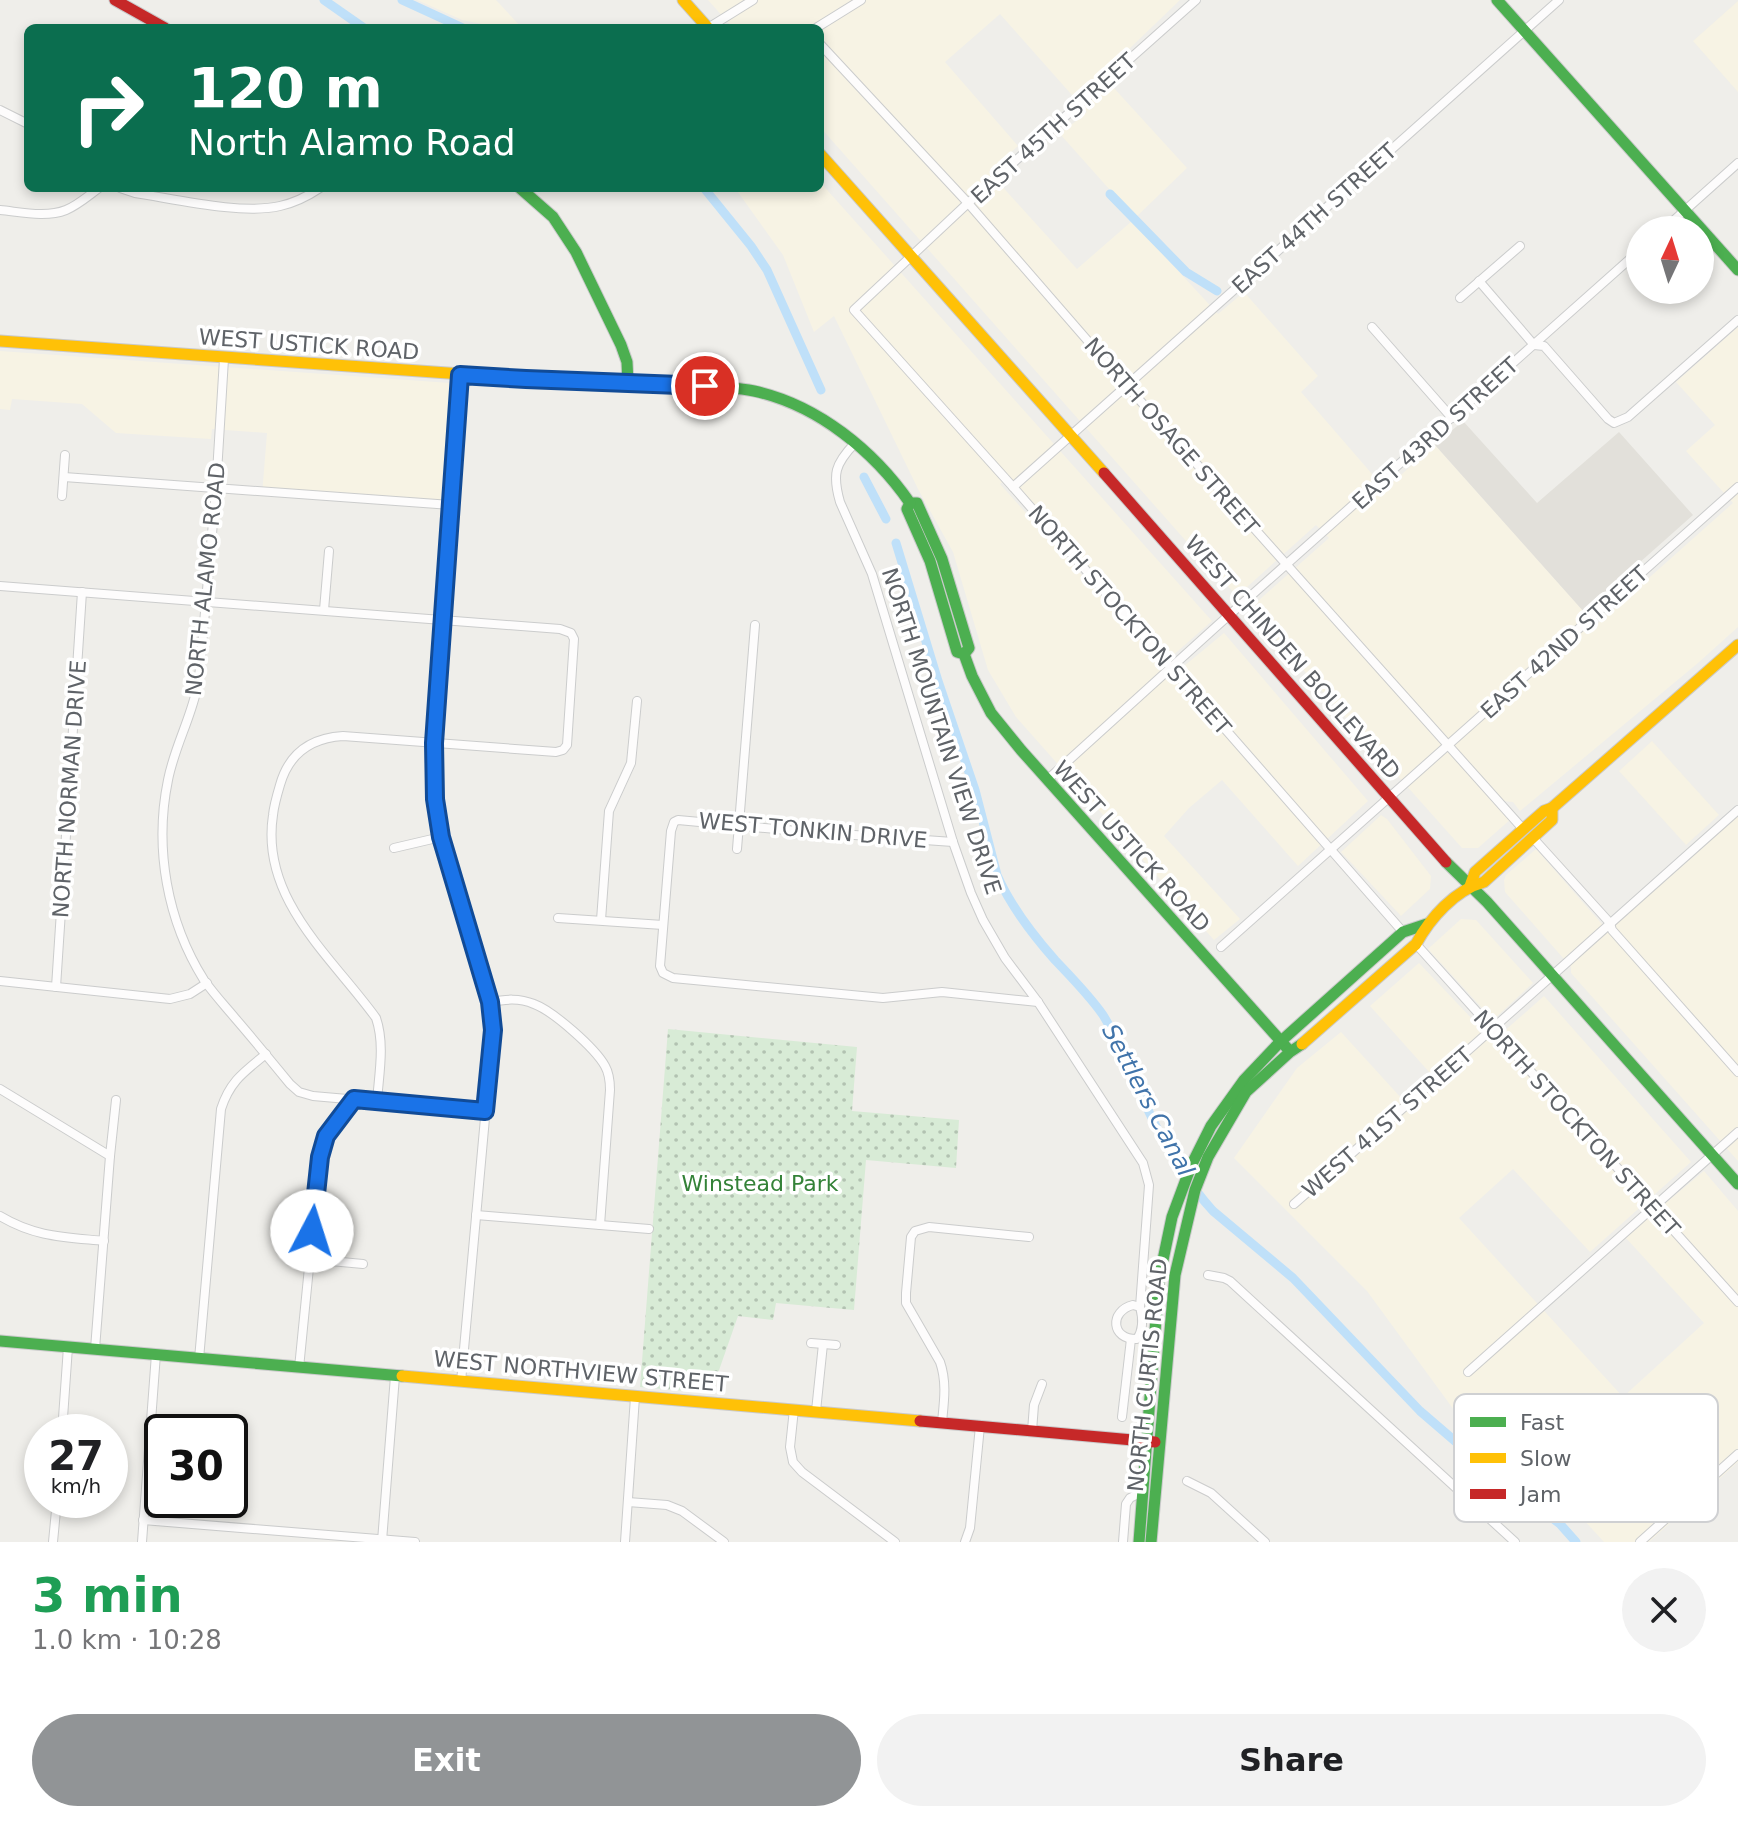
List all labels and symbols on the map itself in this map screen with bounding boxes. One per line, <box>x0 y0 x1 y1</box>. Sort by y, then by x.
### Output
street label: EAST 45TH STREET <box>966 48 1141 209</box>
street label: EAST 44TH STREET <box>1227 138 1402 299</box>
north arrow <box>1626 216 1714 304</box>
street label: WEST USTICK ROAD <box>198 324 420 365</box>
street label: NORTH OSAGE STREET <box>1079 333 1264 540</box>
pin <box>671 352 739 420</box>
street label: EAST 43RD STREET <box>1347 352 1524 514</box>
street label: NORTH ALAMO ROAD <box>181 461 230 697</box>
street label: NORTH STOCKTON STREET <box>1023 501 1236 740</box>
street label: WEST CHINDEN BOULEVARD <box>1180 530 1405 784</box>
street label: EAST 42ND STREET <box>1476 561 1653 724</box>
street label: NORTH MOUNTAIN VIEW DRIVE <box>877 565 1006 898</box>
street label: NORTH NORMAN DRIVE <box>48 659 91 919</box>
street label: WEST USTICK ROAD <box>1048 756 1215 937</box>
street label: WEST TONKIN DRIVE <box>698 808 928 853</box>
street label: NORTH STOCKTON STREET <box>1469 1005 1685 1242</box>
water label: Settlers Canal <box>1096 1019 1200 1181</box>
street label: WEST 41ST STREET <box>1297 1042 1478 1203</box>
park label: Winstead Park <box>682 1171 839 1196</box>
position arrow <box>270 1189 354 1273</box>
street label: NORTH CURTIS ROAD <box>1123 1257 1172 1493</box>
street label: WEST NORTHVIEW STREET <box>433 1346 730 1397</box>
legend <box>1454 1394 1718 1522</box>
text: Fast <box>1520 1410 1565 1435</box>
speed limit sign: 30 <box>144 1414 248 1518</box>
text: Slow <box>1520 1446 1572 1471</box>
text: Jam <box>1518 1482 1561 1507</box>

